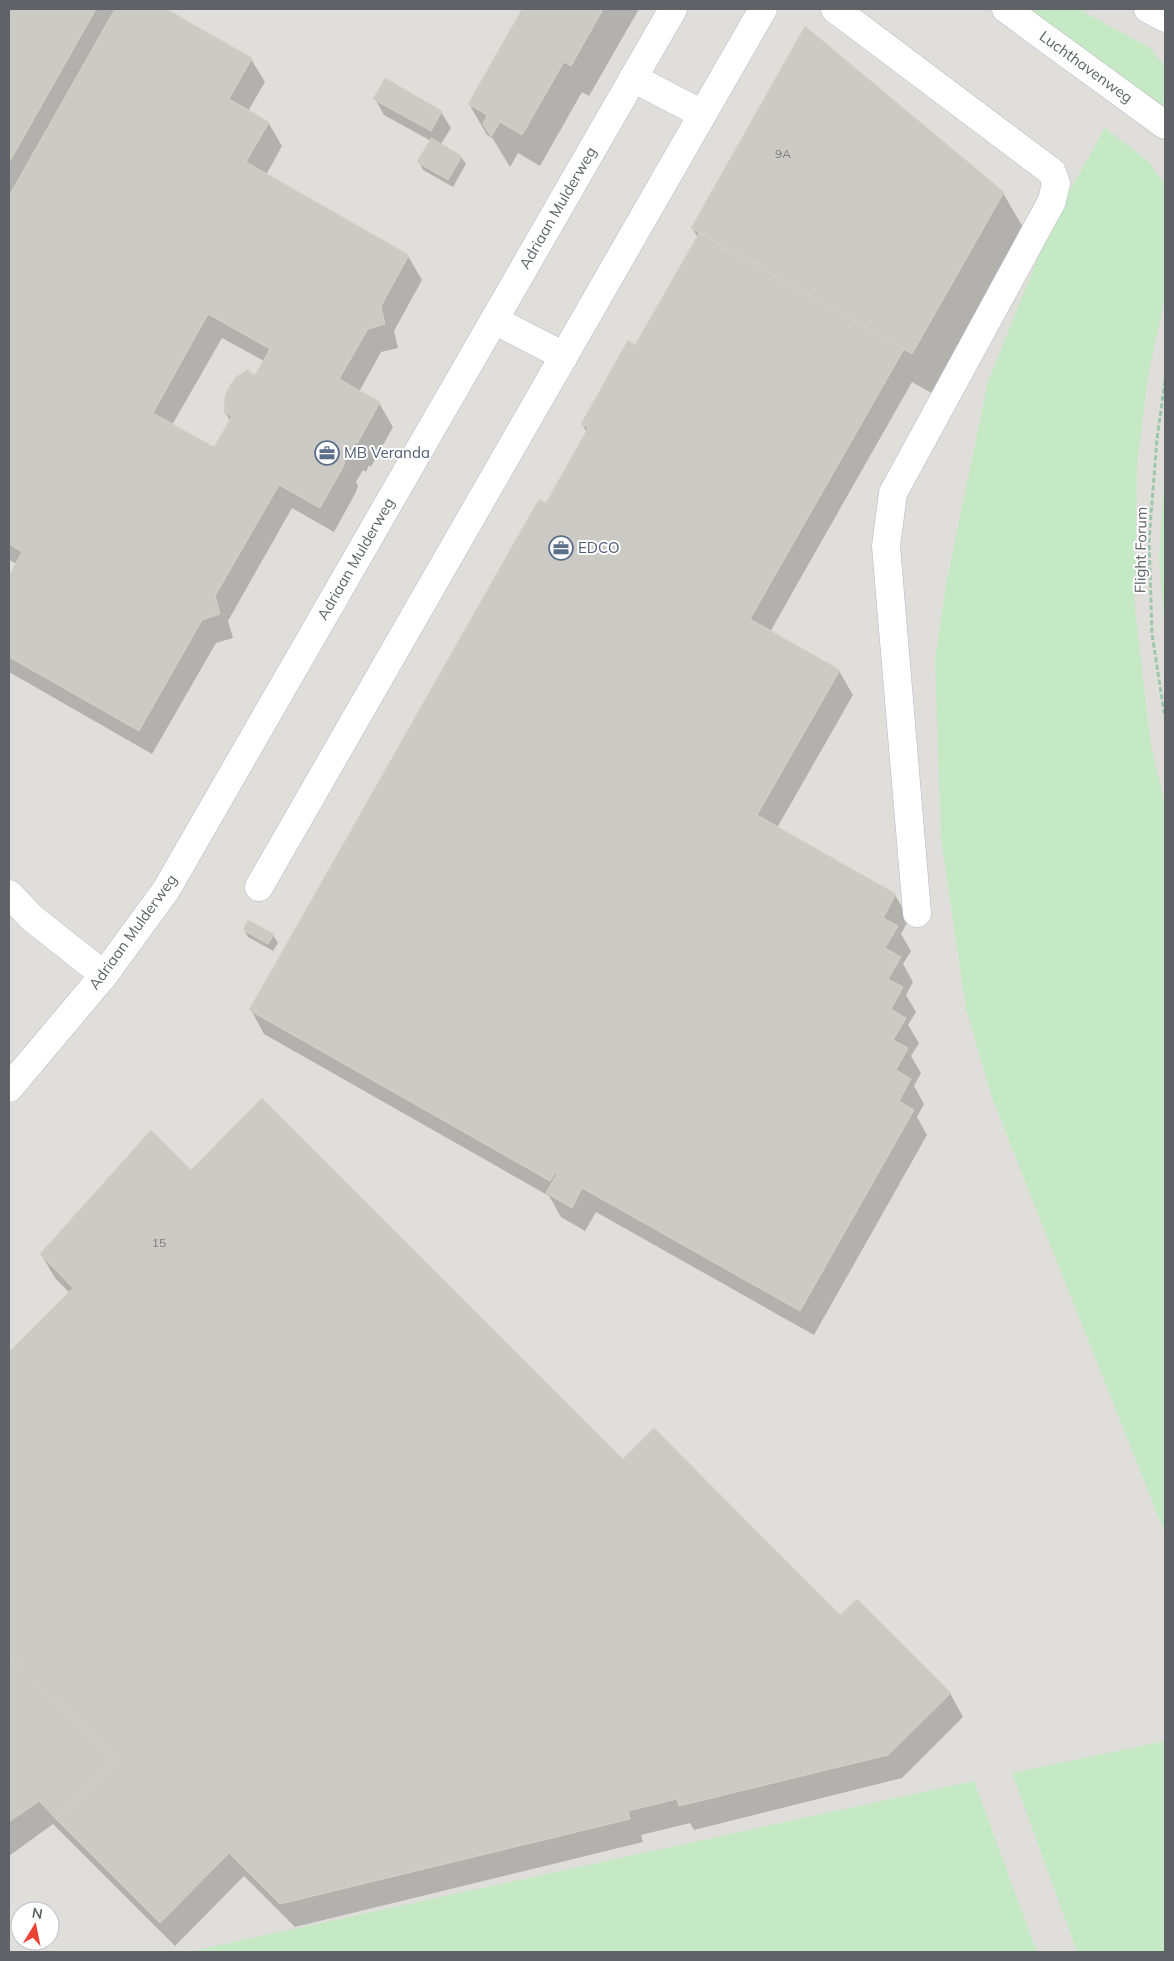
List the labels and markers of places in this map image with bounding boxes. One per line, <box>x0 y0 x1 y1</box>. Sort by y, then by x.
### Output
office icon: MB Veranda <box>314 440 340 466</box>
place label: MB Veranda <box>344 443 430 462</box>
office icon: EDCO <box>548 535 574 561</box>
place label: EDCO <box>578 538 620 557</box>

